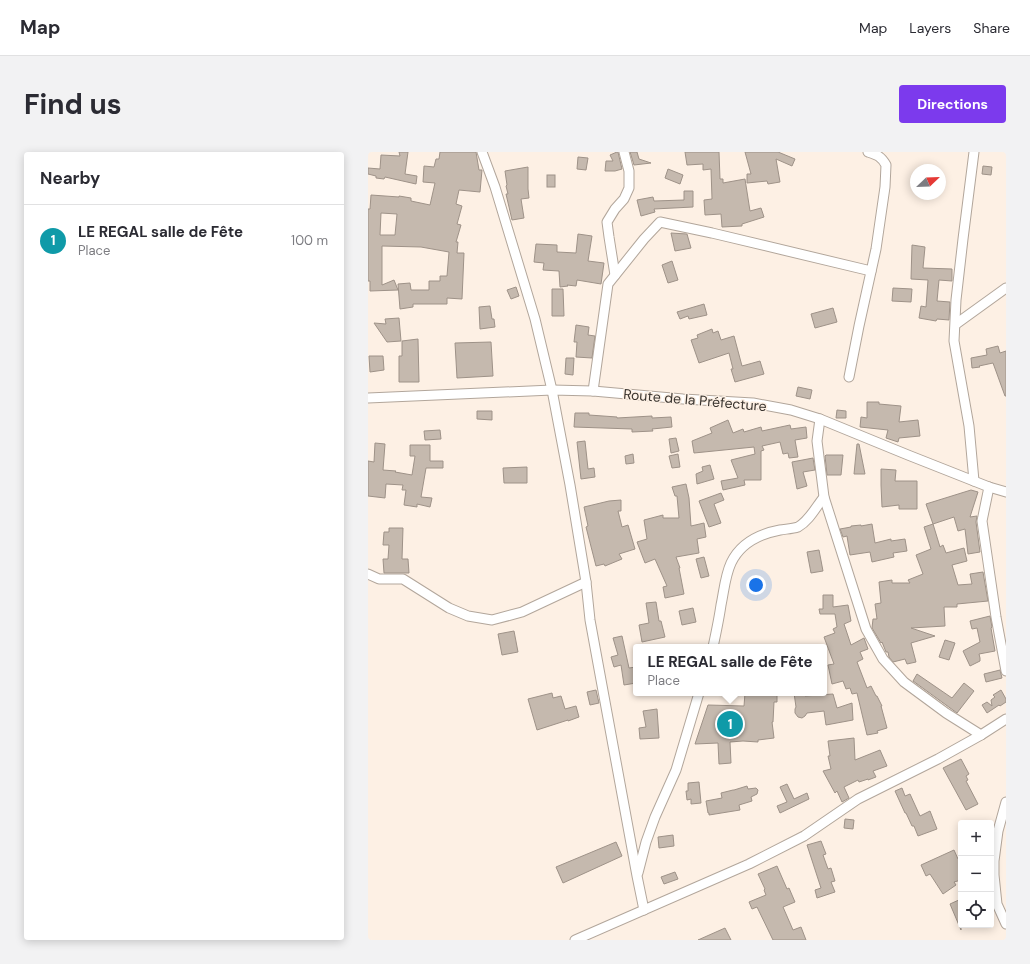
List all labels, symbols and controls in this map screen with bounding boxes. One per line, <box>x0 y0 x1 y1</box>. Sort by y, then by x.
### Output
text: Map <box>20 15 60 40</box>
text: Map <box>859 19 887 37</box>
text: Layers <box>909 19 951 37</box>
text: Share <box>973 19 1010 37</box>
button: Directions <box>899 85 1006 123</box>
text: Find us <box>24 86 122 123</box>
north arrow <box>910 164 946 200</box>
text: Nearby <box>40 167 100 189</box>
text: LE REGAL salle de Fête <box>78 222 243 242</box>
text: 1 <box>51 232 55 249</box>
text: 100 m <box>291 232 328 249</box>
text: Place <box>78 242 110 259</box>
street label: Route de la Préfecture <box>623 385 767 415</box>
your location <box>746 575 766 595</box>
popup <box>633 644 827 696</box>
text: LE REGAL salle de Fête <box>648 652 812 672</box>
text: Place <box>648 672 680 689</box>
pin: 1 <box>717 709 743 739</box>
map controls <box>958 820 994 928</box>
button: + <box>958 820 994 856</box>
button: − <box>958 856 994 892</box>
button: locate <box>958 892 994 928</box>

